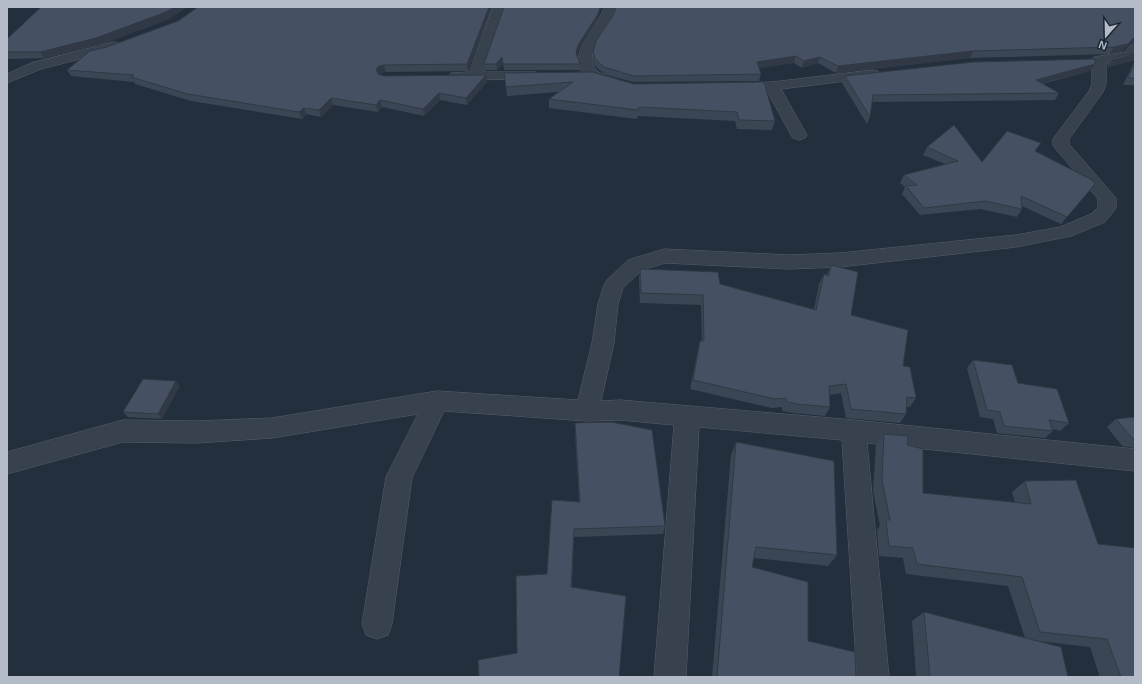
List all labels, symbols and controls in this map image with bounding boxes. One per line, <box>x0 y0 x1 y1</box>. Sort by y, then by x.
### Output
north arrow <box>1086 16 1126 56</box>
text: N <box>1097 38 1108 52</box>

